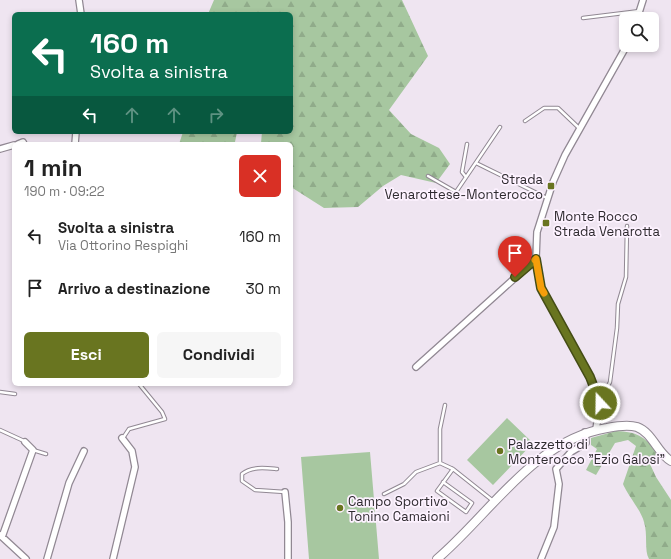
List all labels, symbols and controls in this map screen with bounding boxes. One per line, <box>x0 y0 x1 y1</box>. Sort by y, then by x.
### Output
map controls <box>619 12 659 52</box>
button: search <box>619 12 659 52</box>
text: 160 m <box>90 25 169 61</box>
icon: left <box>24 28 76 80</box>
text: Svolta a sinistra <box>90 60 228 83</box>
icon: left <box>79 104 101 126</box>
icon: ahead <box>121 104 143 126</box>
icon: ahead <box>163 104 185 126</box>
icon: right <box>205 104 227 126</box>
text: 1 min <box>24 152 83 183</box>
button: close <box>239 155 281 197</box>
place label: Strada Venarottese-Monterocco <box>384 171 544 203</box>
marker: Strada Venarottese-Monterocco <box>546 181 556 191</box>
text: 190 m · 09:22 <box>24 183 105 200</box>
place label: Monte Rocco Strada Venarotta <box>554 208 661 240</box>
text: Svolta a sinistra <box>58 218 174 237</box>
marker: Monte Rocco Strada Venarotta <box>541 218 551 228</box>
icon: left <box>24 225 46 247</box>
text: 160 m <box>239 227 281 246</box>
pin <box>498 236 532 277</box>
text: Via Ottorino Respighi <box>58 237 188 254</box>
icon: arrive <box>504 242 526 264</box>
icon: arrive <box>24 277 46 299</box>
text: Arrivo a destinazione <box>58 279 210 298</box>
text: 30 m <box>246 279 281 298</box>
button: Esci <box>24 332 149 378</box>
button: Condividi <box>157 332 281 378</box>
position arrow <box>579 382 621 424</box>
place label: Palazzetto di Monterocco "Ezio Galosi" <box>508 436 665 468</box>
marker: Palazzetto di Monterocco "Ezio Galosi" <box>495 446 505 456</box>
place label: Campo Sportivo Tonino Camaioni <box>348 493 450 525</box>
marker: Campo Sportivo Tonino Camaioni <box>335 503 345 513</box>

